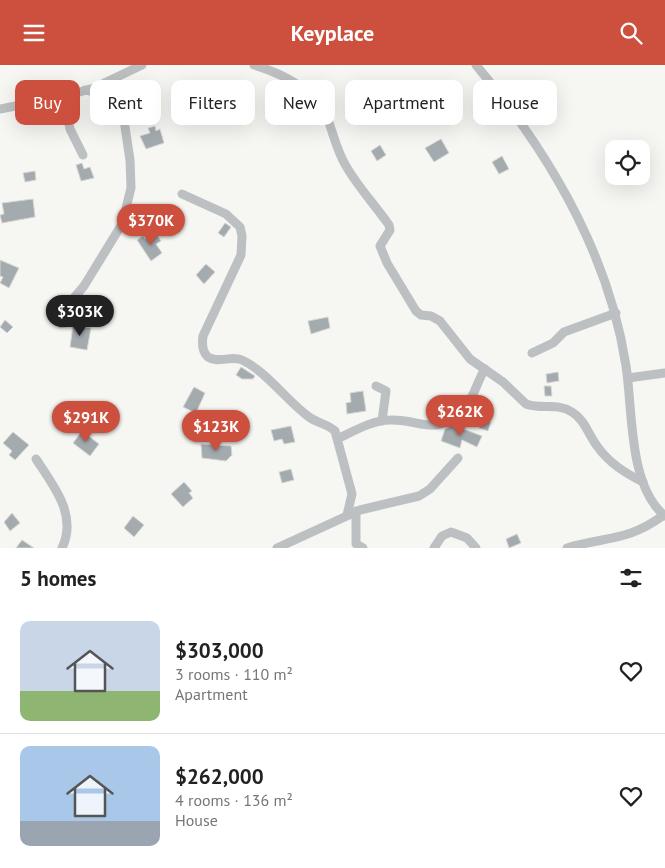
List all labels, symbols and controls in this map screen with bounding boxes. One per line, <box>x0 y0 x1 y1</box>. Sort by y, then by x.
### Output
icon: menu <box>20 19 48 47</box>
text: Keyplace <box>291 19 374 47</box>
icon: search <box>617 19 645 47</box>
chip: Buy <box>15 80 80 125</box>
chip: Rent <box>90 80 161 125</box>
chip: Filters <box>171 80 255 125</box>
chip: New <box>265 80 335 125</box>
chip: Apartment <box>345 80 463 125</box>
chip: House <box>473 80 557 125</box>
map controls <box>605 140 650 185</box>
button: locate <box>605 140 650 185</box>
pin: $370K <box>116 203 186 246</box>
text: $370K <box>128 210 174 230</box>
pin: $303K <box>45 295 115 337</box>
text: $303K <box>57 301 103 321</box>
pin: $262K <box>425 395 495 437</box>
pin: $291K <box>51 401 121 443</box>
text: $262K <box>437 401 483 421</box>
text: $291K <box>63 407 109 427</box>
pin: $123K <box>181 409 251 452</box>
text: $123K <box>193 416 239 436</box>
icon: filters <box>617 564 645 592</box>
text: 5 homes <box>20 565 96 592</box>
text: $303,000 <box>175 637 264 664</box>
icon: home <box>60 641 120 701</box>
icon: heart <box>617 657 645 685</box>
text: 3 rooms · 110 m² <box>175 664 293 684</box>
text: Apartment <box>175 684 248 704</box>
text: $262,000 <box>175 763 264 790</box>
icon: home <box>60 766 120 826</box>
icon: heart <box>617 782 645 810</box>
text: 4 rooms · 136 m² <box>175 790 293 810</box>
text: House <box>175 810 218 830</box>

